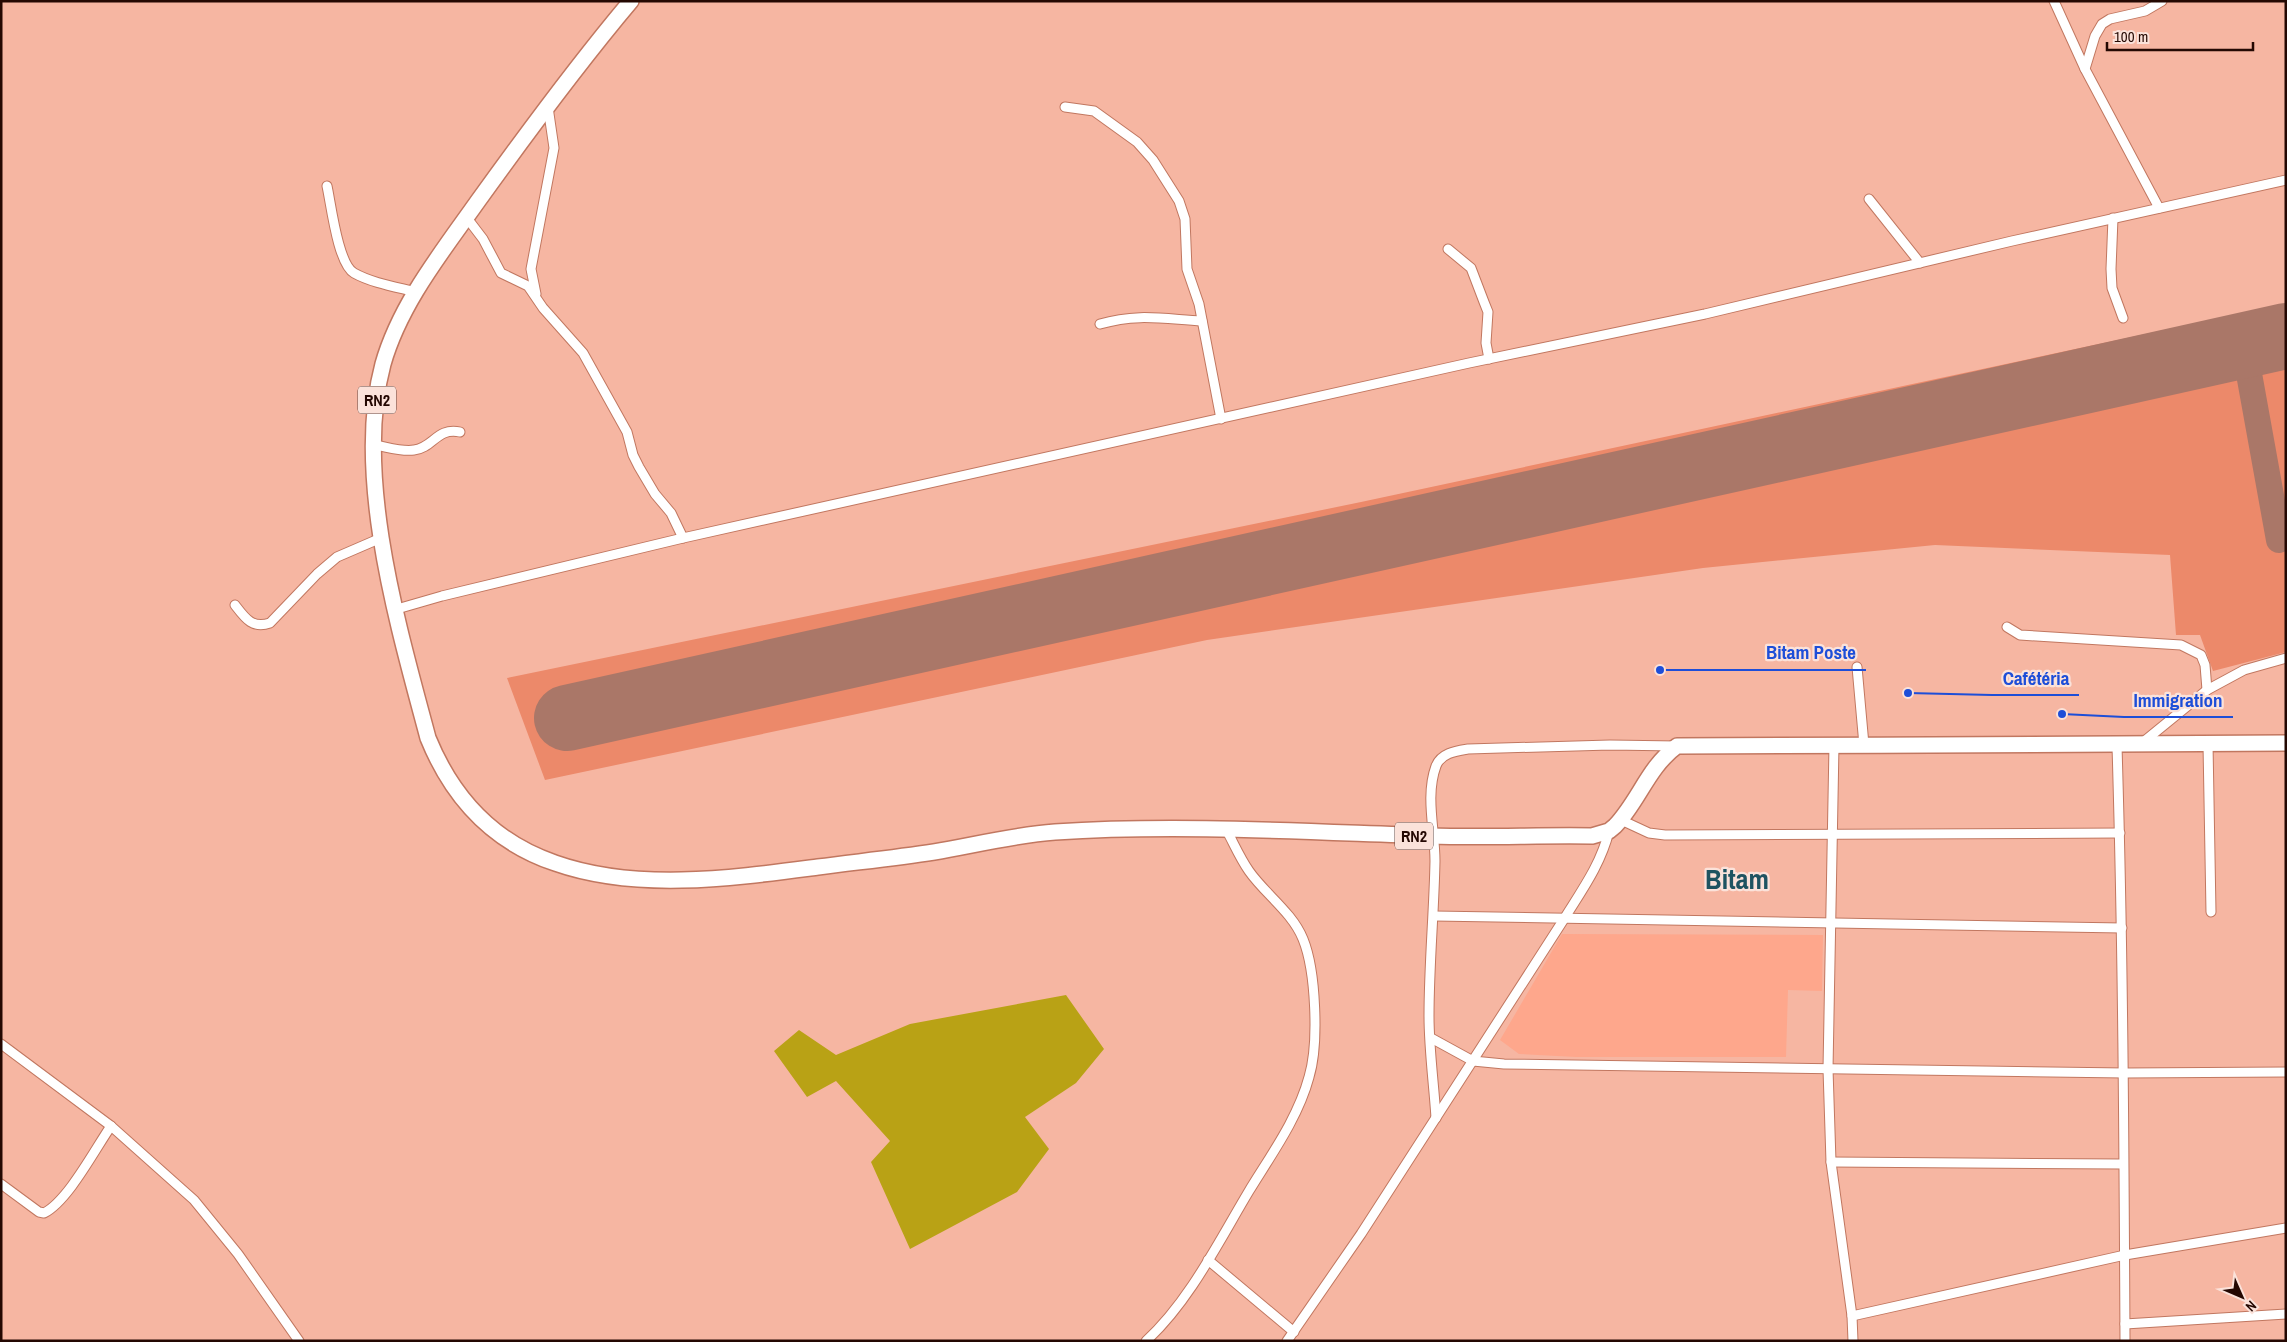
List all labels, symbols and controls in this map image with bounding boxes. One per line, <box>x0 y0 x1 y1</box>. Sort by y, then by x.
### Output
scale bar <box>2107 20 2253 52</box>
text: 100 m <box>2114 26 2148 47</box>
road number: RN2 <box>358 386 396 414</box>
callout: Bitam Poste <box>1756 636 1866 670</box>
text: Bitam Poste <box>1766 639 1856 665</box>
callout: Cafétéria <box>1992 661 2079 695</box>
text: Cafétéria <box>2003 665 2070 691</box>
callout: Immigration <box>2124 683 2233 717</box>
text: Immigration <box>2133 687 2223 713</box>
road number: RN2 <box>1395 822 1433 849</box>
district label: Bitam <box>1705 860 1769 898</box>
north arrow <box>2217 1272 2267 1322</box>
text: N <box>2242 1297 2260 1315</box>

